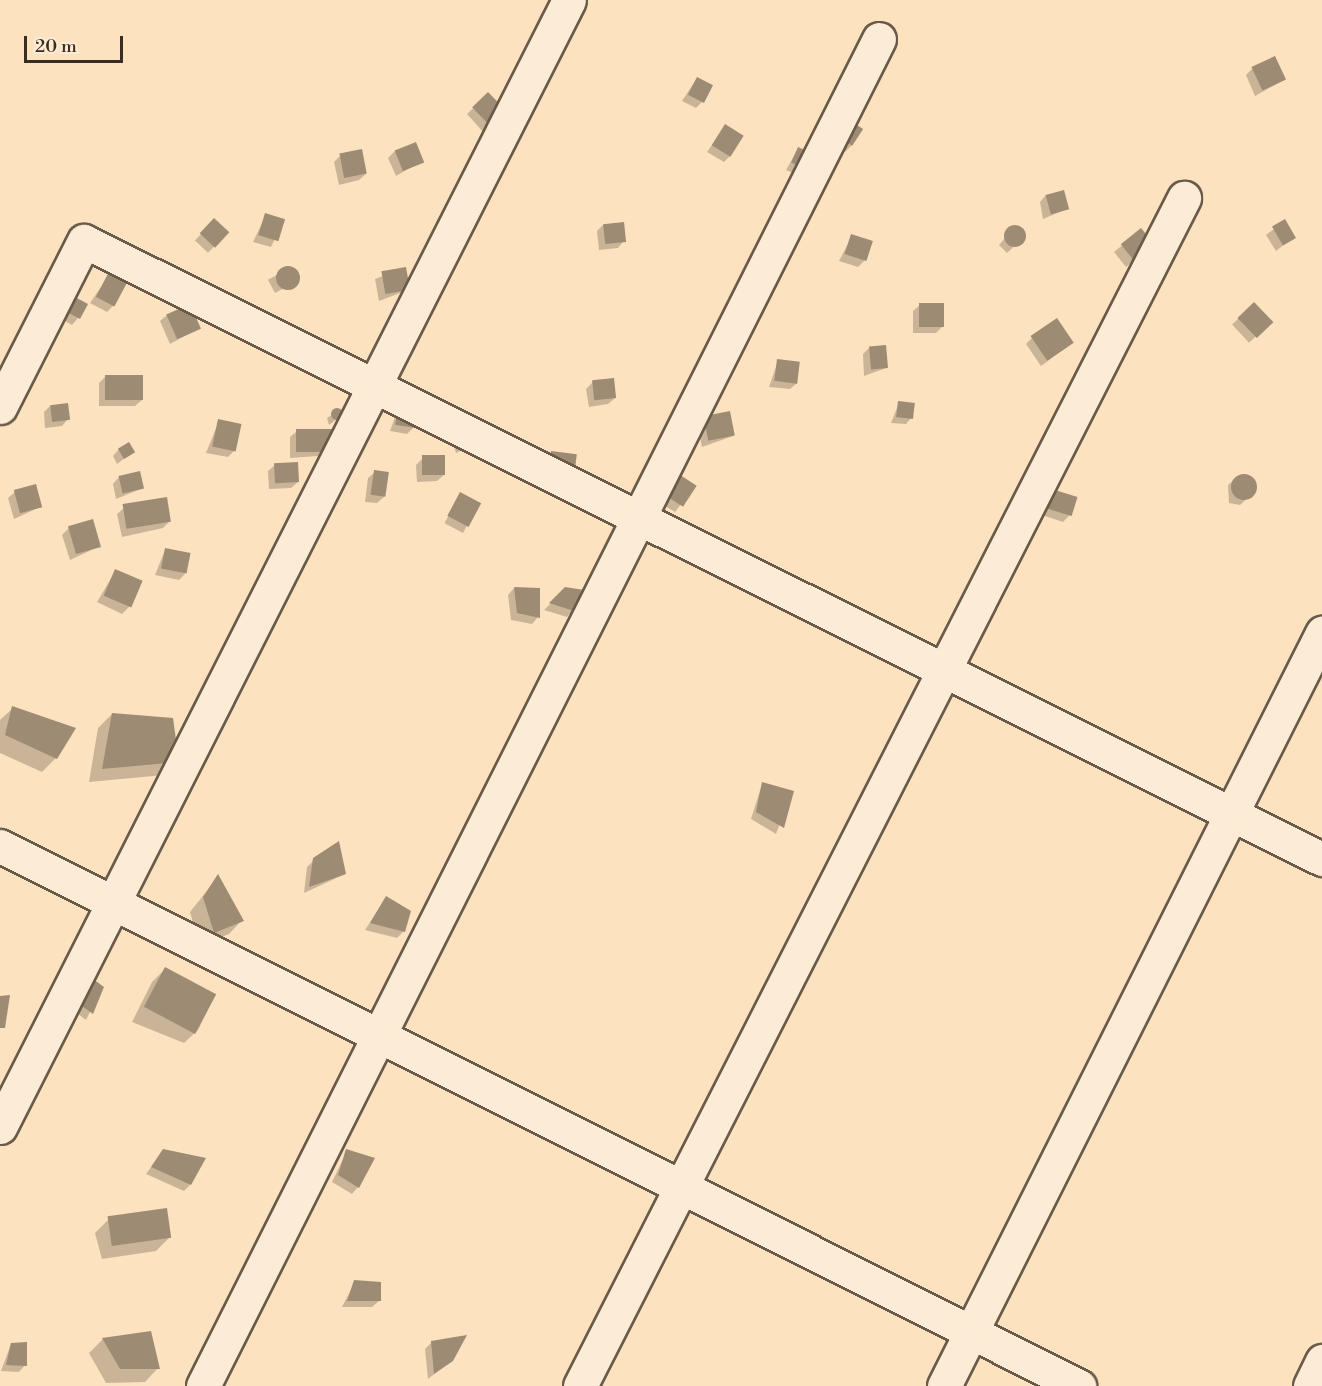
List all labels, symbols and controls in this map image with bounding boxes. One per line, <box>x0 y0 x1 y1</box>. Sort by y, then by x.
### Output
scale bar <box>27 24 126 62</box>
text: 20 m <box>35 35 77 58</box>

